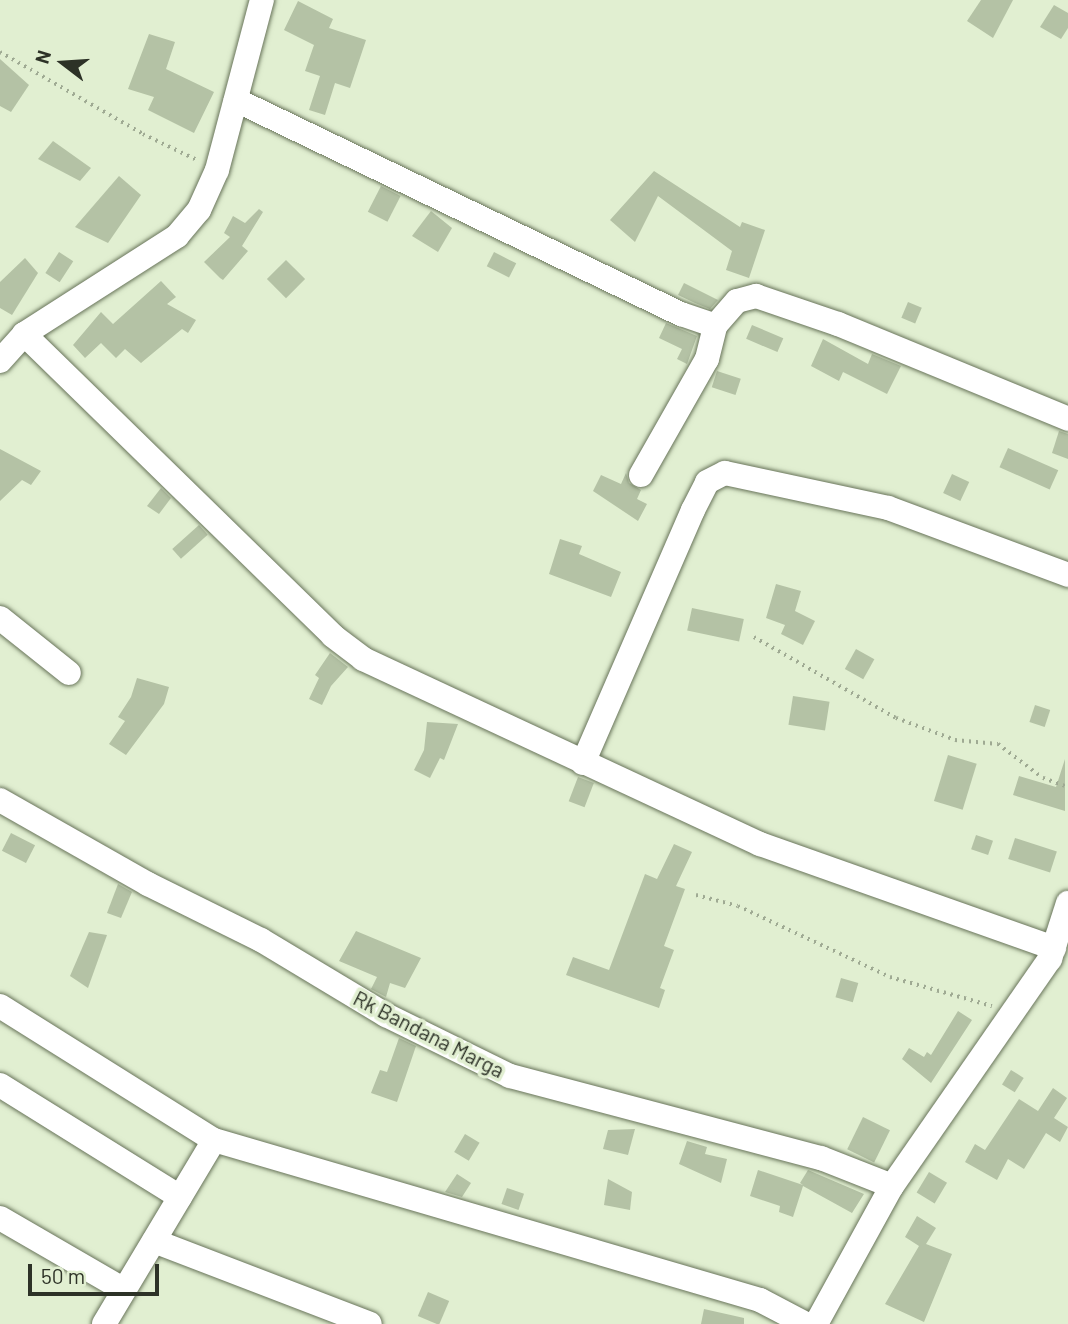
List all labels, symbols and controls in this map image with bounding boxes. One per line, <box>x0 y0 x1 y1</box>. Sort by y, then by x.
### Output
north arrow <box>28 28 98 98</box>
text: N <box>30 47 55 66</box>
street label: Rk Bandana Marga <box>349 985 509 1083</box>
scale bar <box>32 1250 163 1294</box>
text: 50 m <box>41 1263 85 1288</box>

